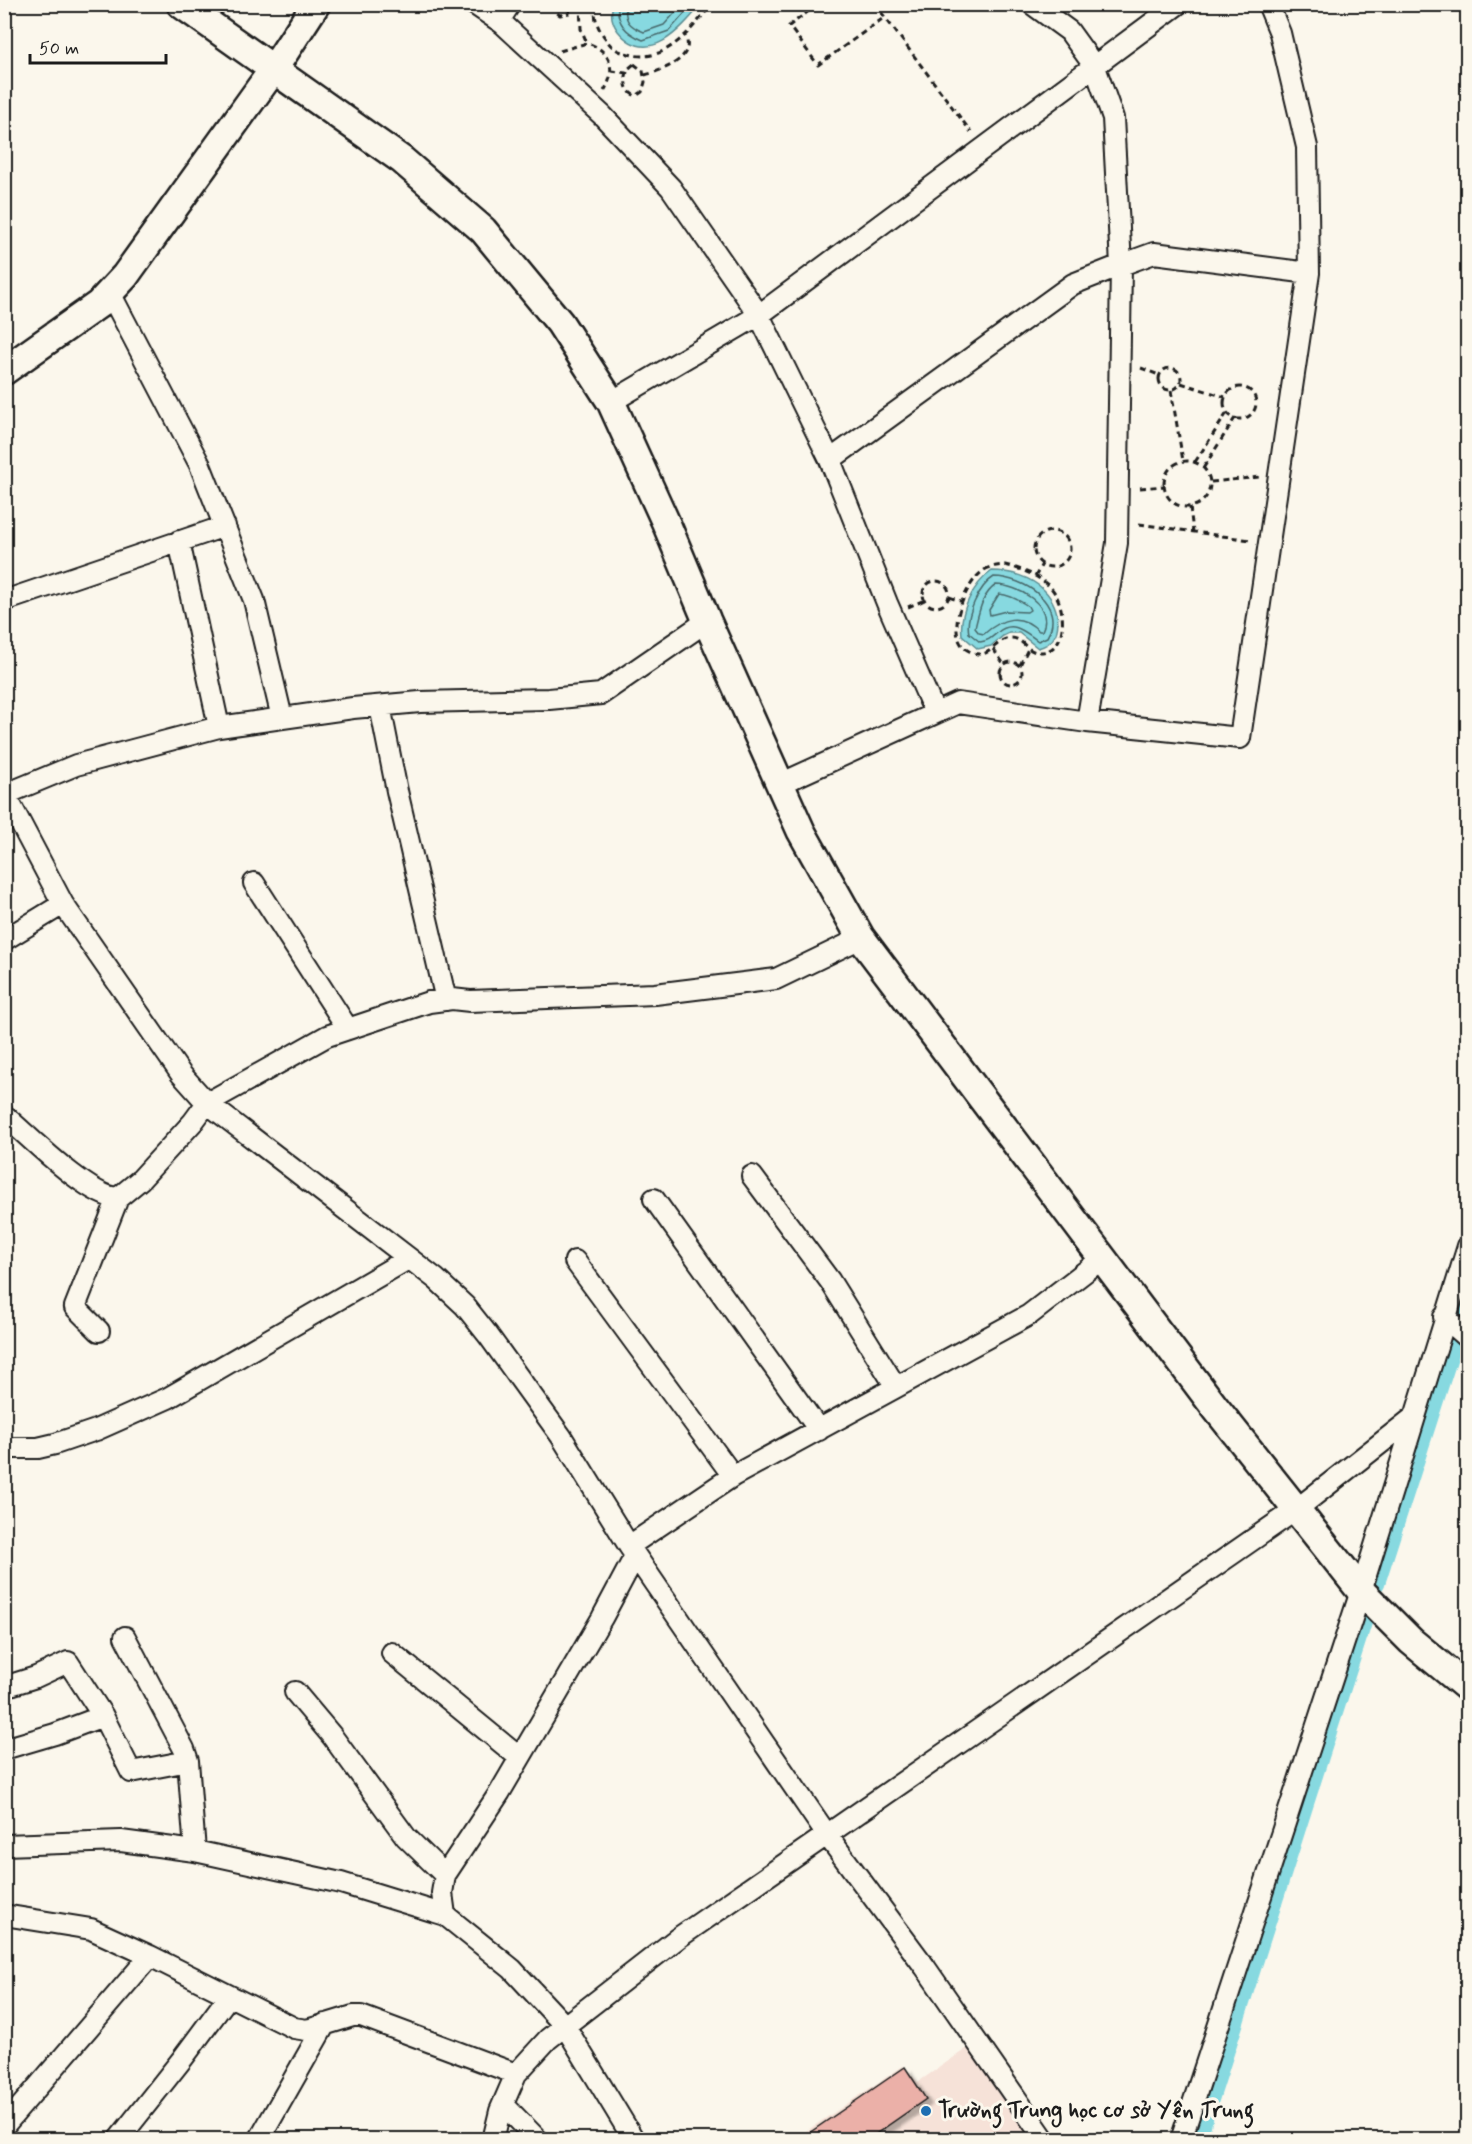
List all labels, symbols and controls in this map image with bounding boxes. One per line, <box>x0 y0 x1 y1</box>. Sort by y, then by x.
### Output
scale bar <box>30 27 166 65</box>
text: 50 m <box>39 37 79 61</box>
place label: Trường Trung học cơ sở Yên Trung <box>938 2097 1254 2129</box>
marker: Trường Trung học cơ sở Yên Trung <box>919 2104 933 2118</box>

